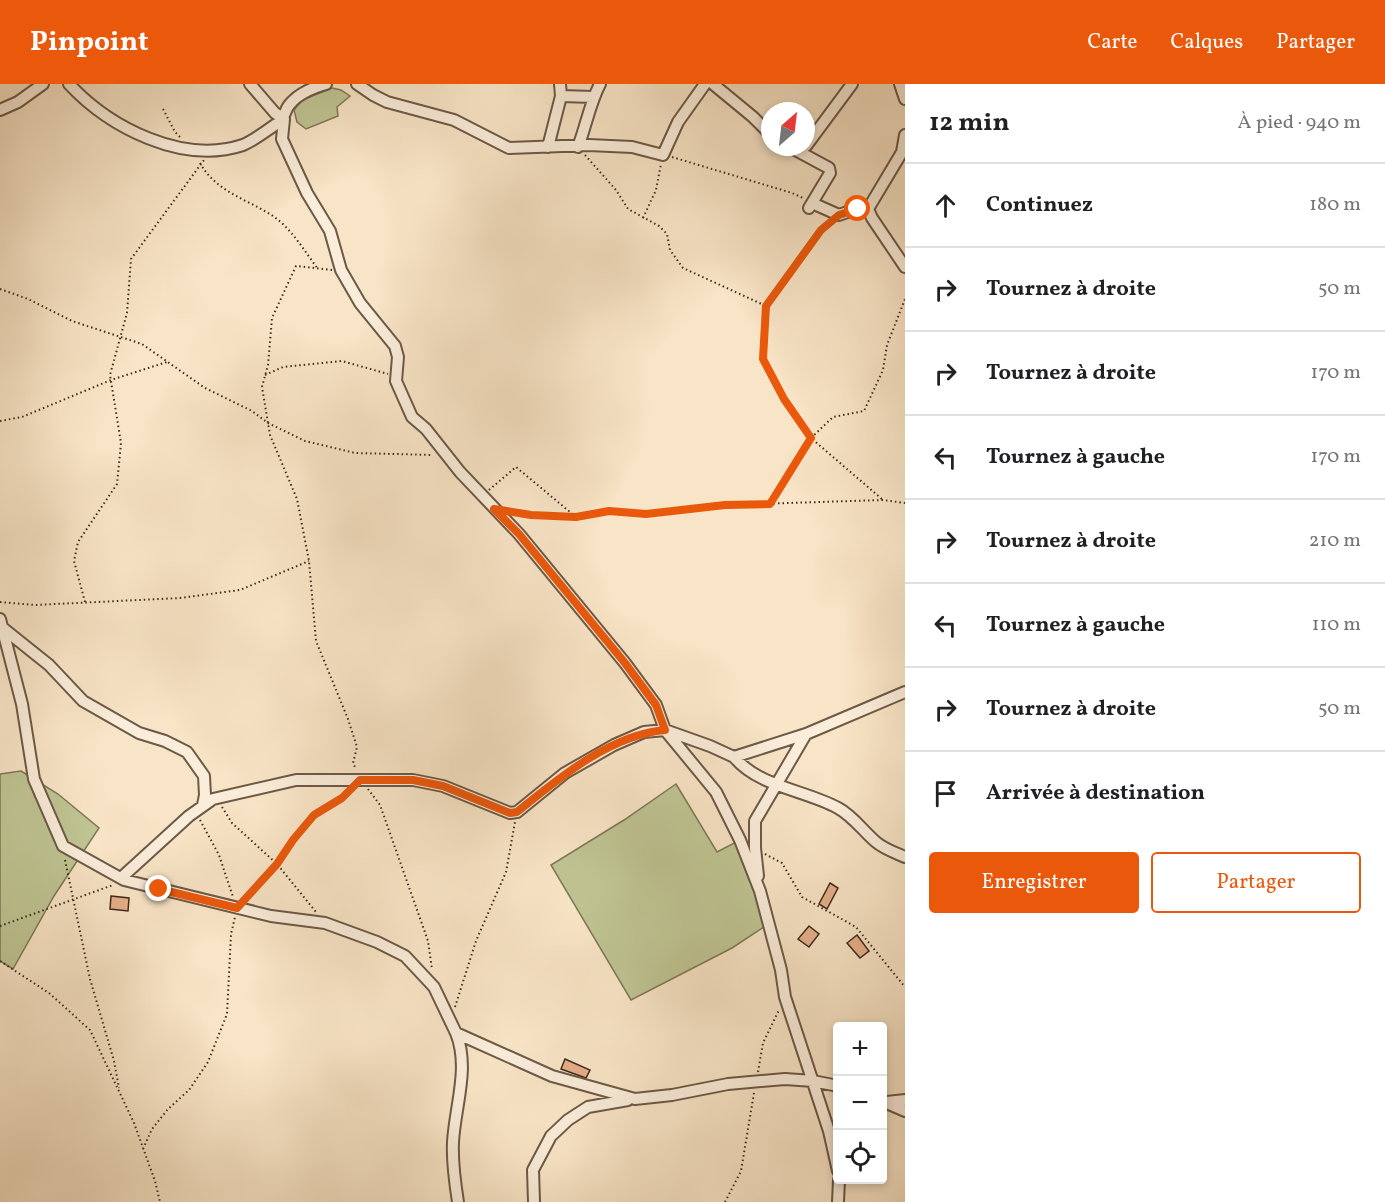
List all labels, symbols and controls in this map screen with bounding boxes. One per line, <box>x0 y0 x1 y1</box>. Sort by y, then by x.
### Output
text: Pinpoint <box>30 23 148 62</box>
text: Carte <box>1087 28 1138 57</box>
text: Calques <box>1171 28 1243 57</box>
text: Partager <box>1276 28 1355 57</box>
north arrow <box>761 102 815 156</box>
text: 12 min <box>929 105 1010 141</box>
text: À pied · 940 m <box>1238 109 1361 137</box>
icon: ahead <box>929 189 962 222</box>
text: Continuez <box>986 190 1093 221</box>
text: 180 m <box>1309 191 1361 219</box>
route start <box>844 195 870 221</box>
icon: right <box>929 273 962 306</box>
text: Tournez à droite <box>986 274 1156 305</box>
text: 50 m <box>1318 275 1361 303</box>
icon: right <box>929 357 962 390</box>
text: Tournez à droite <box>986 358 1156 389</box>
text: 170 m <box>1311 359 1361 387</box>
icon: left <box>929 441 962 474</box>
text: Tournez à gauche <box>986 442 1165 473</box>
text: 170 m <box>1311 443 1361 471</box>
icon: right <box>929 525 962 558</box>
text: Tournez à droite <box>986 526 1156 557</box>
text: 210 m <box>1309 527 1361 555</box>
icon: left <box>929 609 962 642</box>
text: Tournez à gauche <box>986 610 1165 641</box>
text: 110 m <box>1312 611 1361 639</box>
icon: right <box>929 693 962 726</box>
text: Tournez à droite <box>986 694 1156 725</box>
text: 50 m <box>1318 695 1361 723</box>
icon: arrive <box>929 777 962 810</box>
text: Arrivée à destination <box>986 778 1205 809</box>
button: Enregistrer <box>929 852 1139 913</box>
button: Partager <box>1151 852 1361 913</box>
route end <box>145 875 171 901</box>
map controls <box>833 1022 887 1184</box>
button: + <box>833 1022 887 1076</box>
button: − <box>833 1076 887 1130</box>
button: locate <box>833 1130 887 1184</box>

